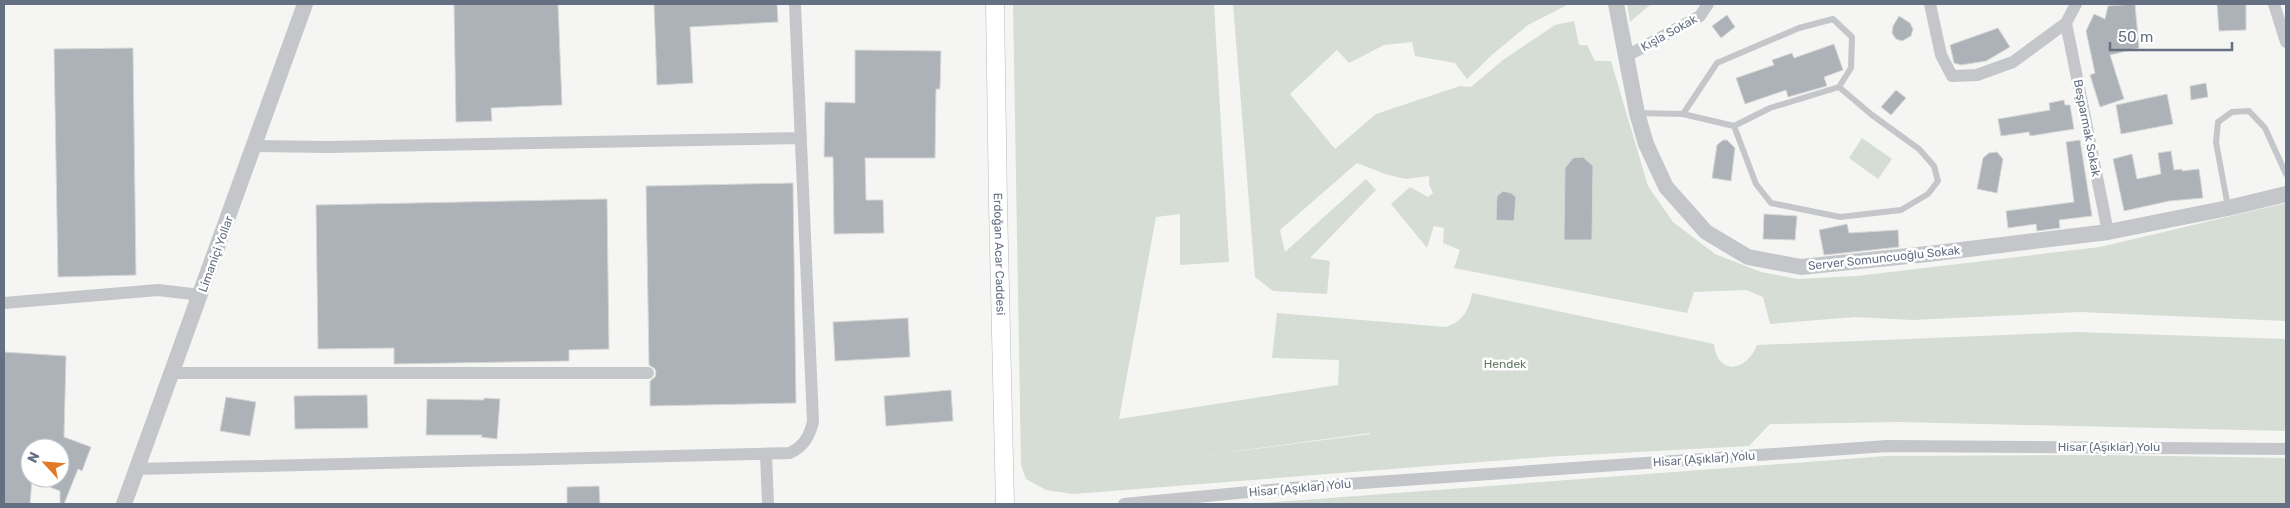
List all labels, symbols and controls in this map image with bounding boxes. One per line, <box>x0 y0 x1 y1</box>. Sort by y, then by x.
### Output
street label: Kışla Sokak <box>1639 11 1700 54</box>
scale bar <box>2110 20 2232 52</box>
text: 50 m <box>2118 28 2153 46</box>
street label: Beşparmak Sokak <box>2071 78 2103 179</box>
street label: Erdoğan Acar Caddesi <box>991 193 1008 316</box>
street label: Limaniçi Yollar <box>196 214 236 294</box>
street label: Server Somuncuoğlu Sokak <box>1807 243 1962 273</box>
park label: Hendek <box>1484 357 1527 371</box>
north arrow <box>20 438 70 488</box>
street label: Hisar (Aşıklar) Yolu <box>2058 440 2160 454</box>
street label: Hisar (Aşıklar) Yolu <box>1652 448 1756 470</box>
text: N <box>24 449 44 466</box>
street label: Hisar (Aşıklar) Yolu <box>1248 477 1352 499</box>

